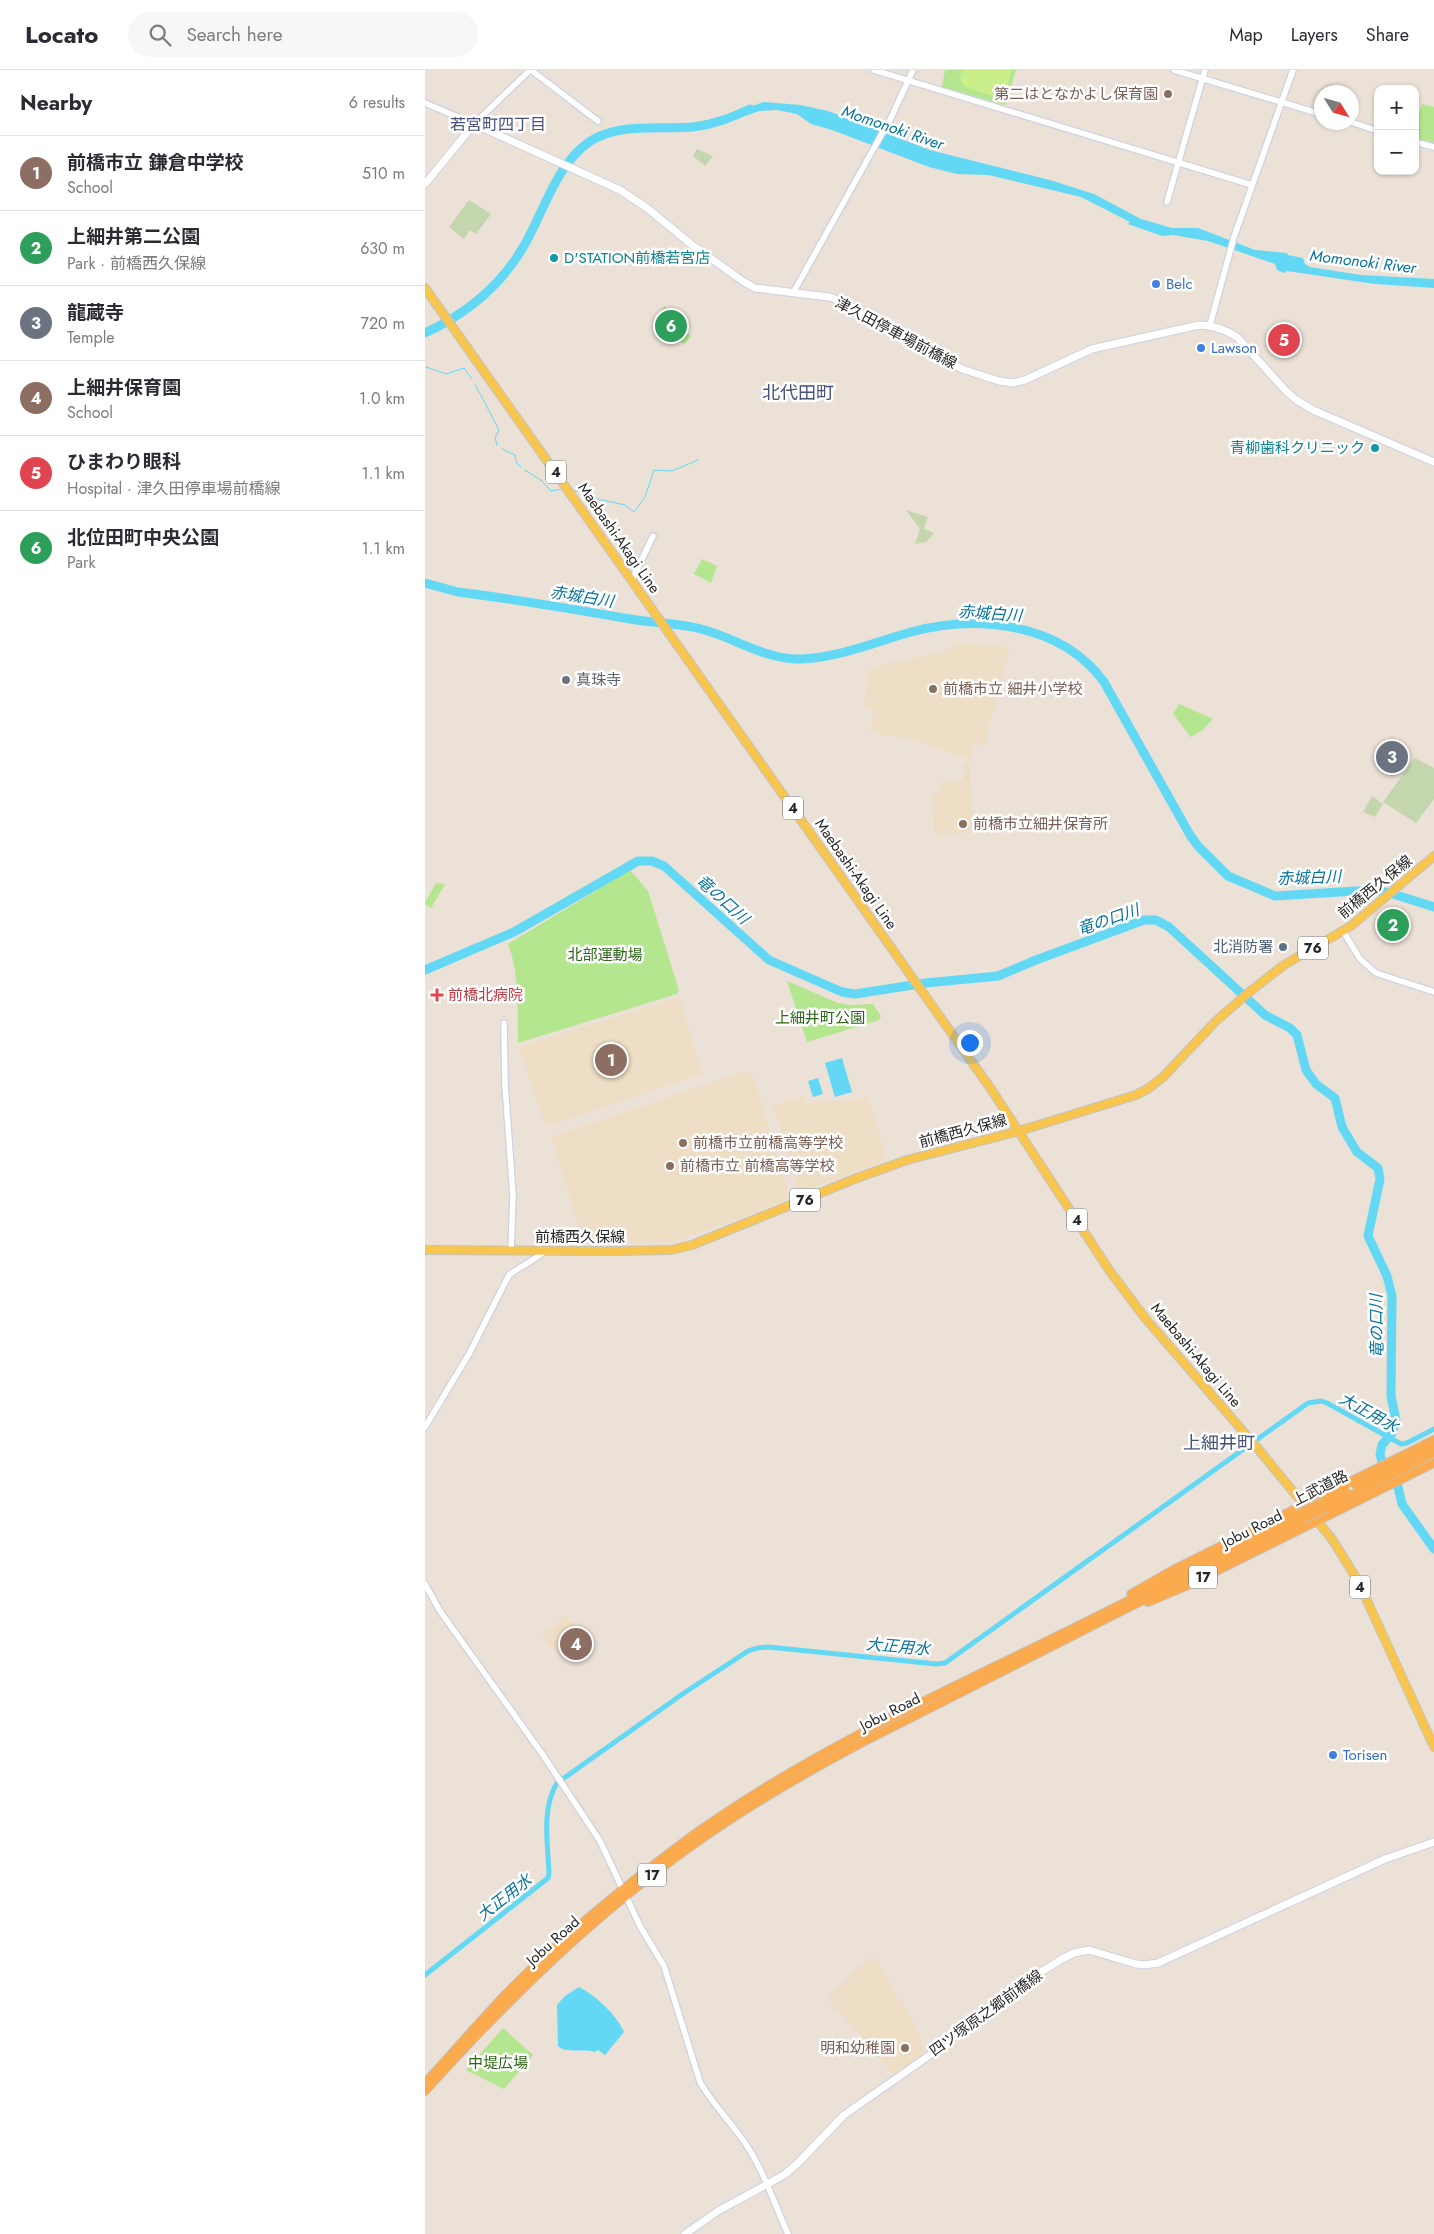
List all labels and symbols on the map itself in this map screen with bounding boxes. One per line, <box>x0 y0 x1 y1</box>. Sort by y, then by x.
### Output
place label: 第二はとなかよし保育園 <box>994 83 1158 105</box>
north arrow <box>1314 85 1359 130</box>
marker: 第二はとなかよし保育園 <box>1162 88 1174 100</box>
water label: Momonoki River <box>839 99 949 156</box>
district label: 若宮町四丁目 <box>450 113 546 136</box>
water label: Momonoki River <box>1309 244 1419 280</box>
place label: D'STATION前橋若宮店 <box>564 247 710 269</box>
marker: D'STATION前橋若宮店 <box>548 252 560 264</box>
place label: Belc <box>1166 273 1193 295</box>
marker: Belc <box>1150 278 1162 290</box>
street label: 津久田停車場前橋線 <box>831 292 961 374</box>
pin: 6 <box>655 307 687 345</box>
pin: 5 <box>1268 321 1300 359</box>
place label: Lawson <box>1211 337 1257 359</box>
marker: Lawson <box>1195 342 1207 354</box>
district label: 北代田町 <box>762 380 834 406</box>
place label: 青柳歯科クリニック <box>1230 437 1365 459</box>
marker: 青柳歯科クリニック <box>1369 442 1381 454</box>
road number: 4 <box>546 461 566 484</box>
street label: Maebashi-Akagi Line <box>572 478 666 598</box>
water label: 赤城白川 <box>549 580 617 613</box>
water label: 赤城白川 <box>957 600 1025 627</box>
place label: 真珠寺 <box>576 669 621 691</box>
marker: 真珠寺 <box>560 674 572 686</box>
place label: 前橋市立 細井小学校 <box>943 678 1083 700</box>
marker: 前橋市立 細井小学校 <box>927 683 939 695</box>
pin: 3 <box>1376 738 1408 776</box>
road number: 4 <box>783 796 803 820</box>
place label: 前橋市立細井保育所 <box>973 813 1108 835</box>
street label: Maebashi-Akagi Line <box>809 814 903 934</box>
marker: 前橋市立細井保育所 <box>957 818 969 830</box>
street label: 前橋西久保線 <box>1333 850 1417 924</box>
water label: 赤城白川 <box>1277 865 1343 890</box>
water label: 竜の口川 <box>691 869 756 931</box>
water label: 竜の口川 <box>1074 898 1144 941</box>
pin: 2 <box>1377 906 1409 944</box>
place label: 北消防署 <box>1213 936 1273 958</box>
road number: 76 <box>1298 936 1328 960</box>
marker: 北消防署 <box>1277 941 1289 953</box>
park label: 北部運動場 <box>567 944 643 966</box>
place label: 前橋北病院 <box>448 984 523 1006</box>
marker: 前橋北病院 <box>430 988 444 1002</box>
park label: 上細井町公園 <box>775 1007 865 1029</box>
your location <box>957 1030 983 1056</box>
pin: 1 <box>595 1041 627 1079</box>
street label: 前橋西久保線 <box>917 1109 1009 1153</box>
place label: 前橋市立前橋高等学校 <box>693 1132 843 1154</box>
marker: 前橋市立前橋高等学校 <box>677 1137 689 1149</box>
place label: 前橋市立 前橋高等学校 <box>680 1155 835 1177</box>
marker: 前橋市立 前橋高等学校 <box>664 1160 676 1172</box>
road number: 76 <box>790 1188 820 1212</box>
road number: 4 <box>1067 1208 1087 1232</box>
street label: 前橋西久保線 <box>535 1226 625 1248</box>
water label: 竜の口川 <box>1364 1292 1389 1358</box>
street label: Maebashi-Akagi Line <box>1146 1298 1247 1412</box>
water label: 大正用水 <box>1335 1387 1404 1439</box>
district label: 上細井町 <box>1183 1430 1255 1456</box>
street label: 上武道路 <box>1288 1465 1352 1511</box>
street label: Jobu Road <box>1216 1504 1286 1554</box>
road number: 17 <box>1189 1565 1217 1588</box>
road number: 4 <box>1350 1575 1370 1598</box>
pin: 4 <box>560 1625 592 1663</box>
water label: 大正用水 <box>865 1632 933 1661</box>
street label: Jobu Road <box>854 1687 924 1737</box>
place label: Torisen <box>1343 1744 1387 1766</box>
marker: Torisen <box>1327 1749 1339 1761</box>
road number: 17 <box>638 1864 666 1886</box>
water label: 大正用水 <box>472 1867 538 1926</box>
street label: Jobu Road <box>520 1911 585 1972</box>
street label: 四ツ塚原之郷前橋線 <box>925 1964 1047 2062</box>
place label: 明和幼稚園 <box>820 2037 895 2059</box>
marker: 明和幼稚園 <box>899 2042 911 2054</box>
park label: 中堤広場 <box>468 2052 528 2074</box>

